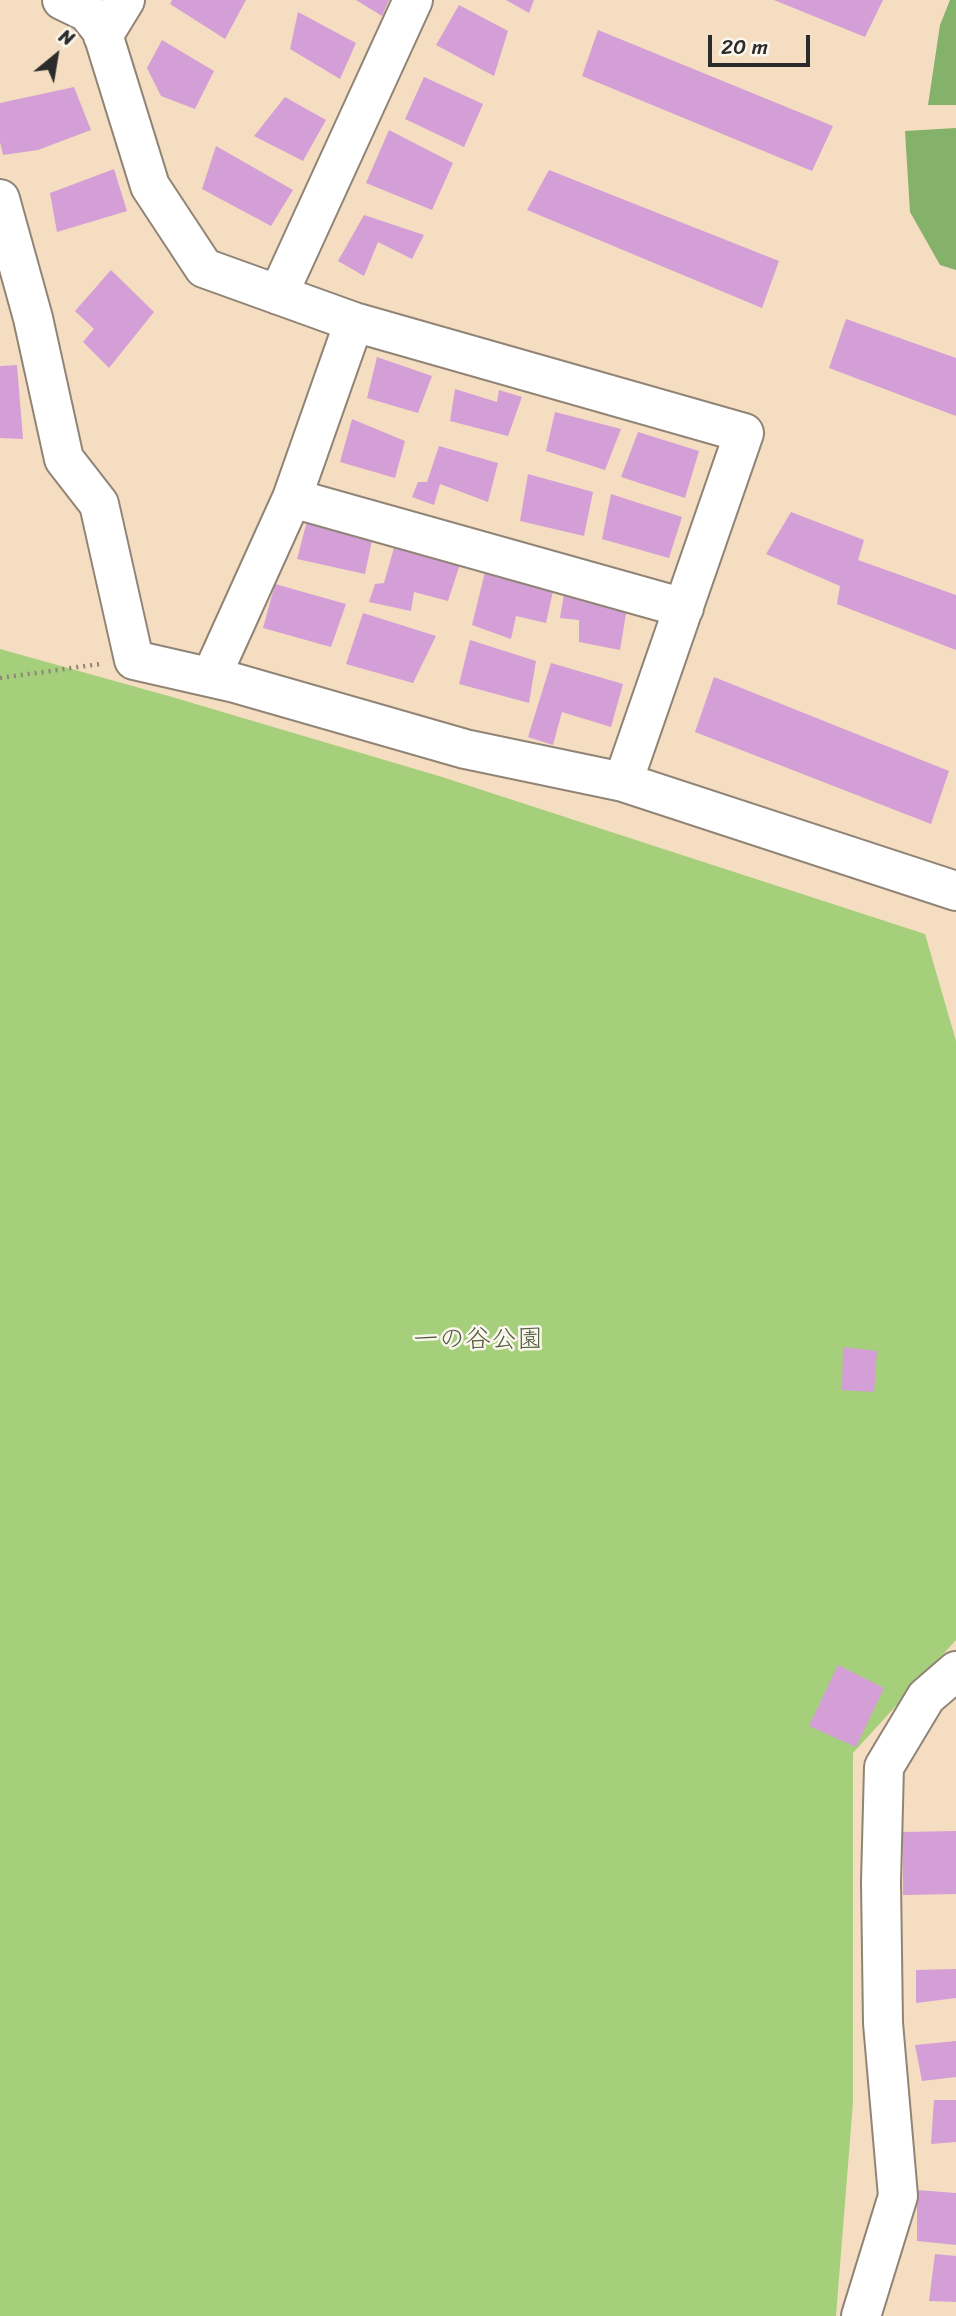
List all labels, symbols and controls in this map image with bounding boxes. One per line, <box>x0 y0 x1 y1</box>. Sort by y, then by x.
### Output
text: N <box>53 20 81 55</box>
north arrow <box>21 21 91 91</box>
scale bar <box>711 21 813 65</box>
text: 20 m <box>721 28 768 66</box>
park label: 一の谷公園 <box>413 1324 543 1356</box>

